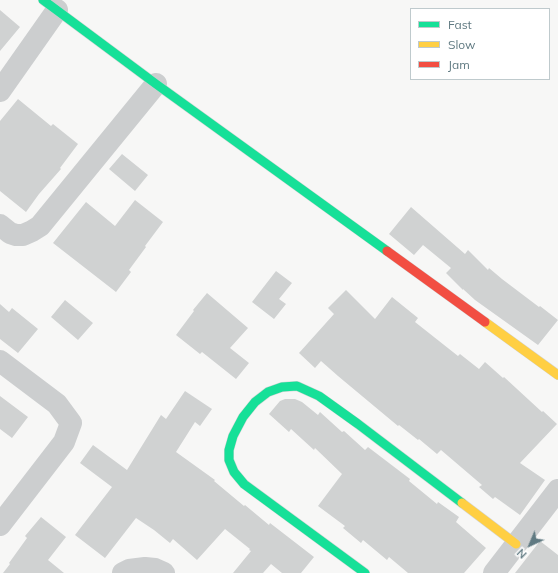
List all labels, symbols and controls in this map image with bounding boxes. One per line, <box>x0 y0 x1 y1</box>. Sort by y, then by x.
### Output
legend <box>410 8 550 80</box>
text: Fast <box>448 17 472 32</box>
text: Slow <box>448 37 476 52</box>
text: Jam <box>448 57 470 72</box>
north arrow <box>510 525 550 565</box>
text: N <box>514 546 530 562</box>

